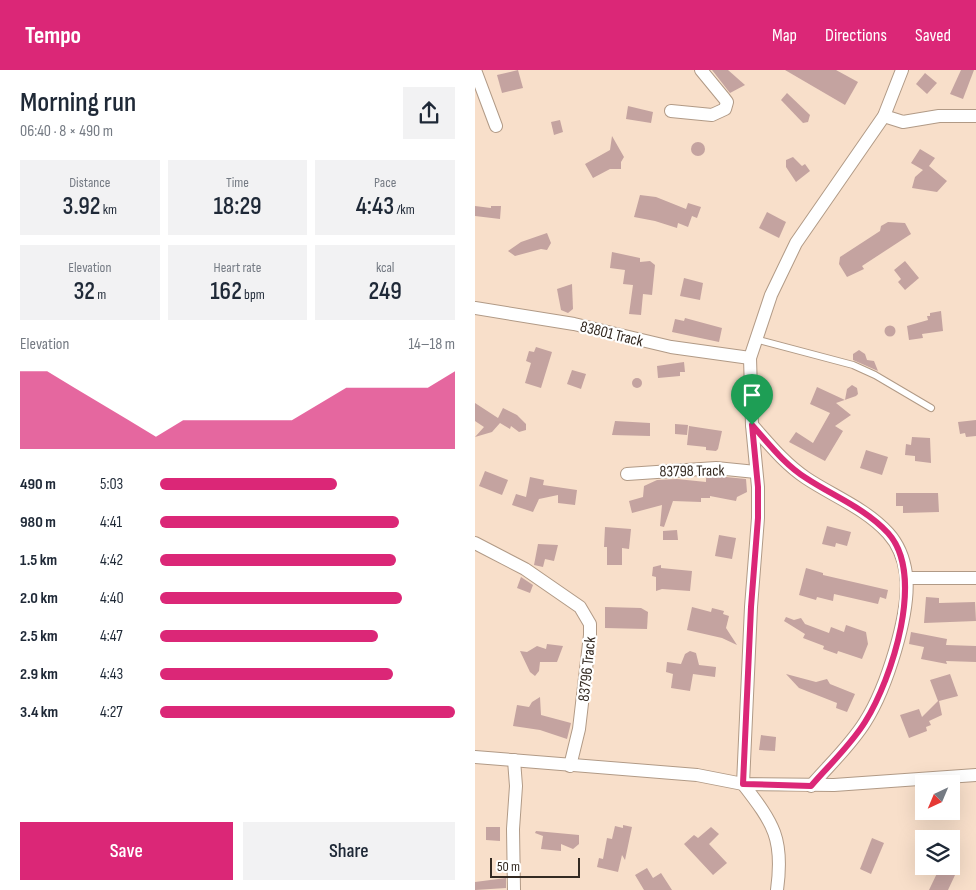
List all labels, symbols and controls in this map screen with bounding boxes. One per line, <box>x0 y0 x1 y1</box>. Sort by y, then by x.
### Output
text: Tempo <box>25 21 81 50</box>
text: Map <box>772 25 797 46</box>
text: Directions <box>825 25 887 46</box>
text: Saved <box>915 25 951 46</box>
text: Morning run <box>20 86 136 119</box>
button: share <box>403 87 455 139</box>
text: 06:40 · 8 × 490 m <box>20 122 113 141</box>
text: Distance <box>69 174 110 191</box>
text: Time <box>226 174 249 191</box>
text: Pace <box>374 174 396 191</box>
text: 3.92 <box>63 191 101 222</box>
text: 18:29 <box>213 191 262 222</box>
text: 4:43 <box>356 191 394 222</box>
text: km <box>101 201 117 218</box>
text: /km <box>394 201 415 218</box>
text: Elevation <box>68 259 111 276</box>
text: Heart rate <box>214 259 261 276</box>
text: kcal <box>376 259 394 276</box>
text: 32 <box>73 276 95 307</box>
text: 162 <box>210 276 242 307</box>
text: 249 <box>369 276 402 307</box>
text: m <box>95 286 106 303</box>
text: bpm <box>242 286 265 303</box>
street label: 83801 Track <box>578 317 645 351</box>
text: Elevation <box>20 335 69 354</box>
text: 14–18 m <box>408 335 455 354</box>
pin <box>731 374 773 425</box>
icon: arrive <box>738 381 766 409</box>
street label: 83798 Track <box>659 461 725 482</box>
text: 490 m <box>20 475 56 494</box>
text: 5:03 <box>100 475 123 494</box>
text: 980 m <box>20 513 56 532</box>
text: 4:41 <box>100 513 122 532</box>
text: 1.5 km <box>20 551 57 570</box>
text: 4:42 <box>100 551 123 570</box>
text: 2.0 km <box>20 589 58 608</box>
text: 4:40 <box>100 589 124 608</box>
text: 2.5 km <box>20 627 58 646</box>
text: 4:47 <box>100 627 123 646</box>
street label: 83796 Track <box>575 636 600 703</box>
text: 2.9 km <box>20 665 58 684</box>
text: 4:43 <box>100 665 123 684</box>
text: 3.4 km <box>20 703 58 722</box>
text: 4:27 <box>100 703 123 722</box>
north arrow <box>915 775 960 820</box>
map controls <box>915 775 960 875</box>
button: Save <box>20 822 233 880</box>
button: Share <box>243 822 455 880</box>
button: layers <box>915 830 960 875</box>
scale bar <box>490 855 580 878</box>
text: 50 m <box>497 858 520 875</box>

